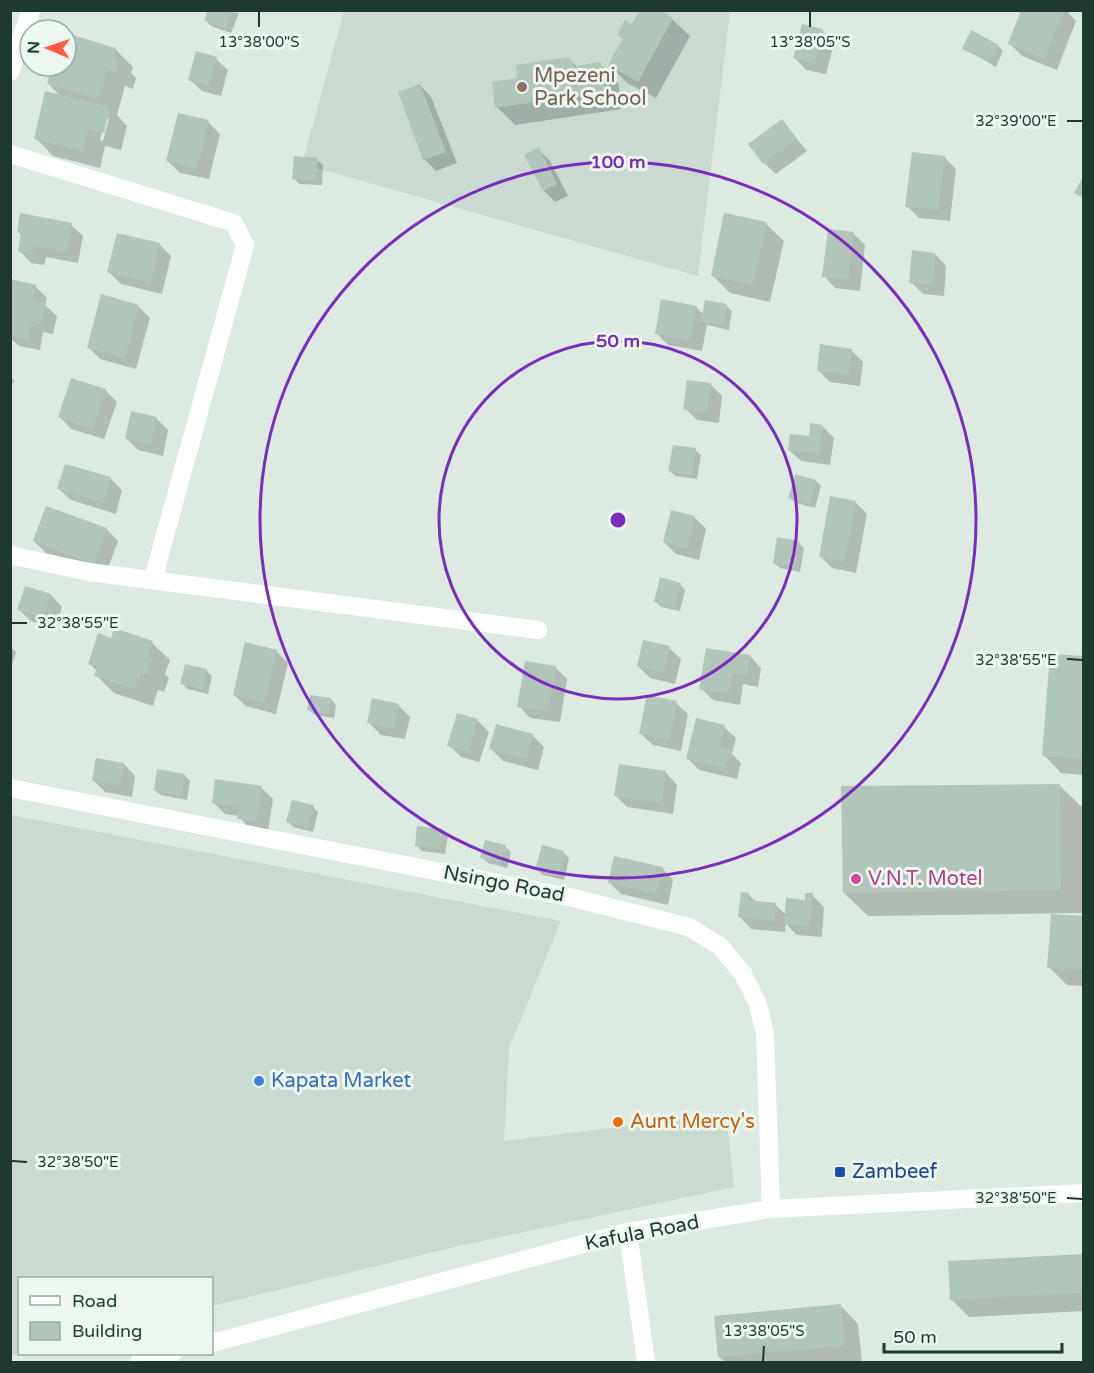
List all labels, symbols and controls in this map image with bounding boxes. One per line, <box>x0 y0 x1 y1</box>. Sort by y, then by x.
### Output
north arrow <box>18 18 78 78</box>
text: 13°38'00"S <box>219 33 299 51</box>
text: 13°38'05"S <box>770 33 850 51</box>
text: N <box>24 41 44 54</box>
place label: Mpezeni Park School <box>534 64 646 111</box>
marker: Mpezeni Park School <box>515 80 529 94</box>
text: 32°39'00"E <box>975 112 1057 130</box>
text: 100 m <box>590 151 646 173</box>
text: 50 m <box>596 330 640 352</box>
centre of rings <box>608 510 628 530</box>
text: 32°38'55"E <box>37 614 119 632</box>
text: 32°38'55"E <box>975 651 1057 669</box>
street label: Nsingo Road <box>441 861 567 907</box>
place label: V.N.T. Motel <box>868 867 983 891</box>
marker: V.N.T. Motel <box>849 872 863 886</box>
place label: Kapata Market <box>271 1069 412 1093</box>
marker: Kapata Market <box>252 1074 266 1088</box>
place label: Aunt Mercy's <box>630 1110 755 1134</box>
marker: Aunt Mercy's <box>611 1115 625 1129</box>
text: 32°38'50"E <box>37 1153 119 1171</box>
place label: Zambeef <box>852 1160 938 1184</box>
marker: Zambeef <box>833 1165 847 1179</box>
text: 32°38'50"E <box>975 1189 1057 1207</box>
street label: Kafula Road <box>583 1210 701 1256</box>
legend <box>18 1277 213 1355</box>
text: Road <box>72 1290 117 1312</box>
scale bar <box>884 1316 1062 1354</box>
text: Building <box>72 1320 142 1342</box>
text: 13°38'05"S <box>724 1322 804 1340</box>
text: 50 m <box>893 1326 937 1348</box>

